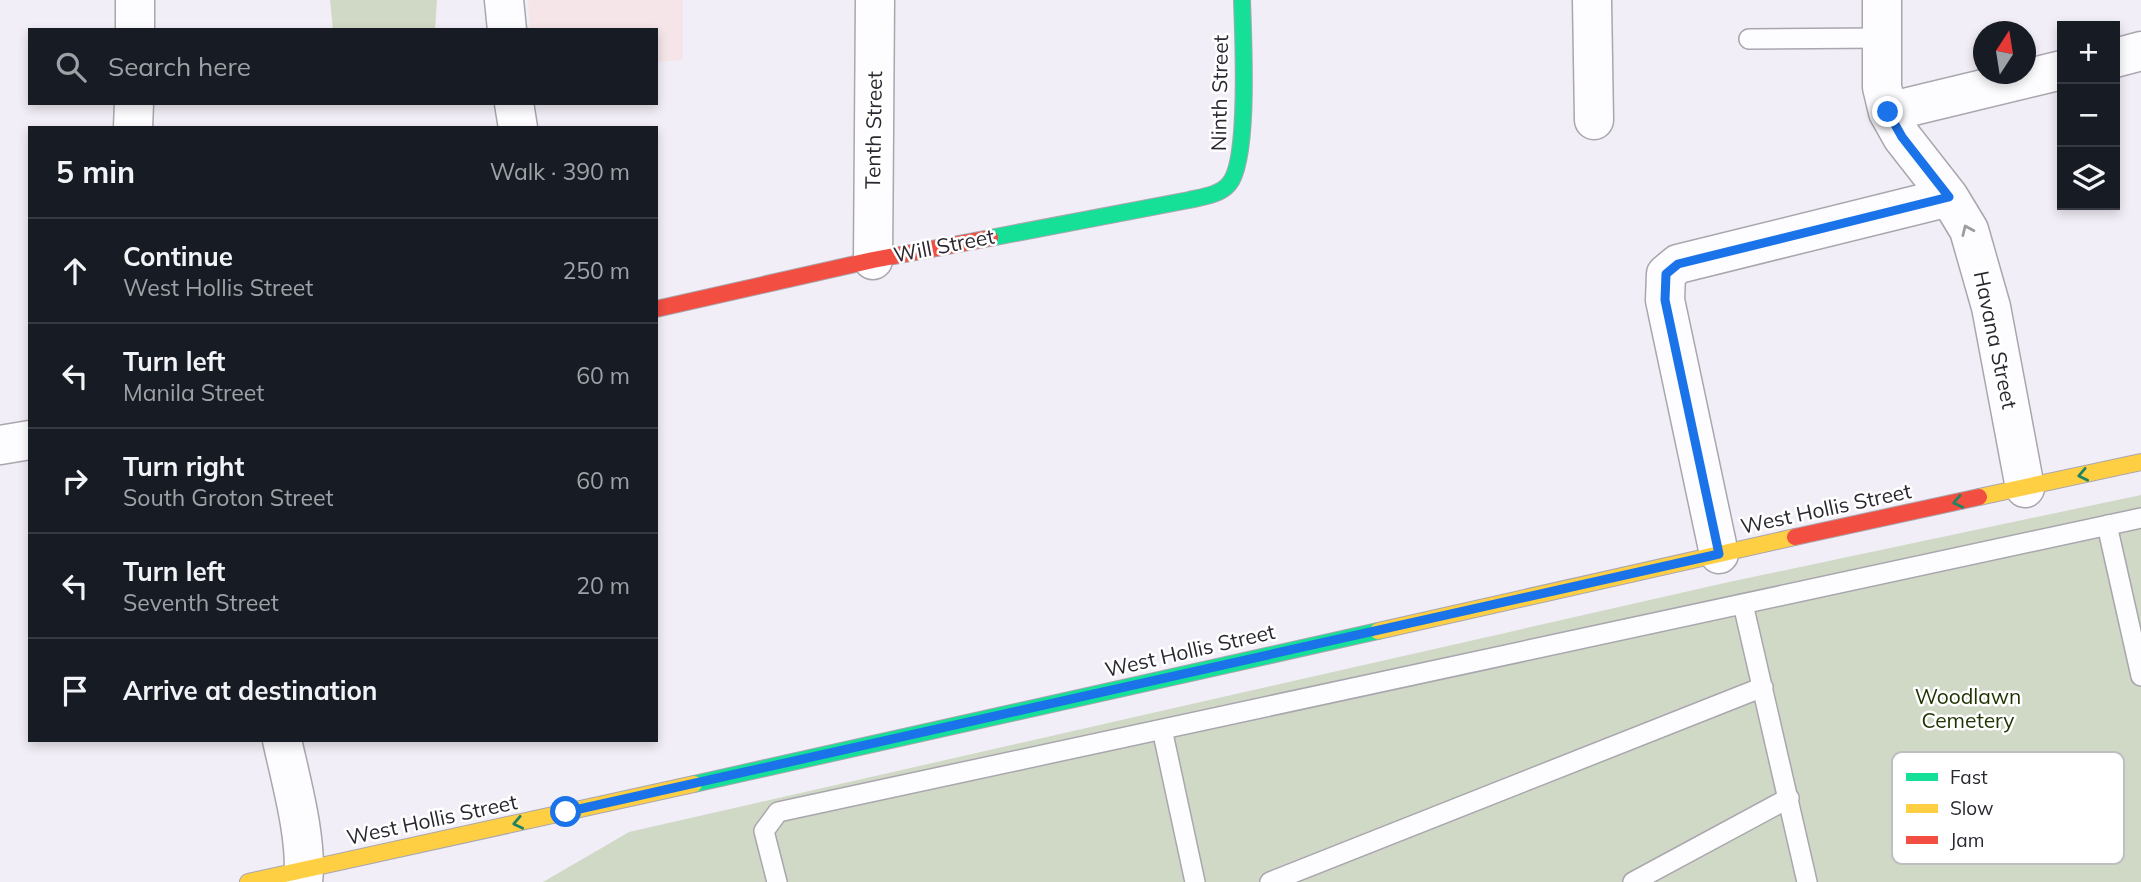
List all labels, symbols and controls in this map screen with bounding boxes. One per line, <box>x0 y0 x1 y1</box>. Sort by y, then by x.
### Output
north arrow <box>1973 21 2036 84</box>
map controls <box>2057 21 2120 210</box>
button: + <box>2057 21 2120 84</box>
search box <box>28 28 658 105</box>
street label: Ninth Street <box>1205 35 1233 151</box>
icon: search <box>52 48 90 86</box>
text: Search here <box>108 50 251 83</box>
street label: Tenth Street <box>859 71 887 189</box>
button: − <box>2057 84 2120 147</box>
route end <box>1872 96 1903 127</box>
button: layers <box>2057 147 2120 210</box>
text: 5 min <box>56 153 135 191</box>
text: Walk · 390 m <box>490 157 630 186</box>
street label: Will Street <box>891 223 996 268</box>
one-way arrow <box>1961 225 1975 237</box>
text: Continue <box>123 240 233 273</box>
icon: ahead <box>56 252 94 290</box>
text: 250 m <box>562 256 630 285</box>
street label: Havana Street <box>1969 268 2023 411</box>
text: West Hollis Street <box>123 273 313 302</box>
text: Turn left <box>123 345 225 378</box>
icon: left <box>56 357 94 395</box>
text: 60 m <box>576 361 630 390</box>
text: Manila Street <box>123 378 264 407</box>
text: Turn right <box>123 450 244 483</box>
icon: right <box>56 462 94 500</box>
text: 60 m <box>576 466 630 495</box>
one-way arrow <box>2077 467 2089 481</box>
street label: West Hollis Street <box>1738 477 1913 539</box>
text: South Groton Street <box>123 483 333 512</box>
one-way arrow <box>1952 494 1964 508</box>
text: Turn left <box>123 555 225 588</box>
icon: left <box>56 567 94 605</box>
text: 20 m <box>576 571 630 600</box>
text: Seventh Street <box>123 588 279 617</box>
street label: West Hollis Street <box>1102 618 1277 682</box>
icon: arrive <box>56 672 94 710</box>
text: Arrive at destination <box>123 674 378 707</box>
park label: Woodlawn Cemetery <box>1915 683 2021 733</box>
legend <box>1892 752 2124 864</box>
text: Fast <box>1950 765 1988 789</box>
street label: West Hollis Street <box>344 788 519 850</box>
route start <box>550 796 581 827</box>
text: Slow <box>1950 796 1994 820</box>
one-way arrow <box>512 815 524 829</box>
text: Jam <box>1950 828 1984 852</box>

